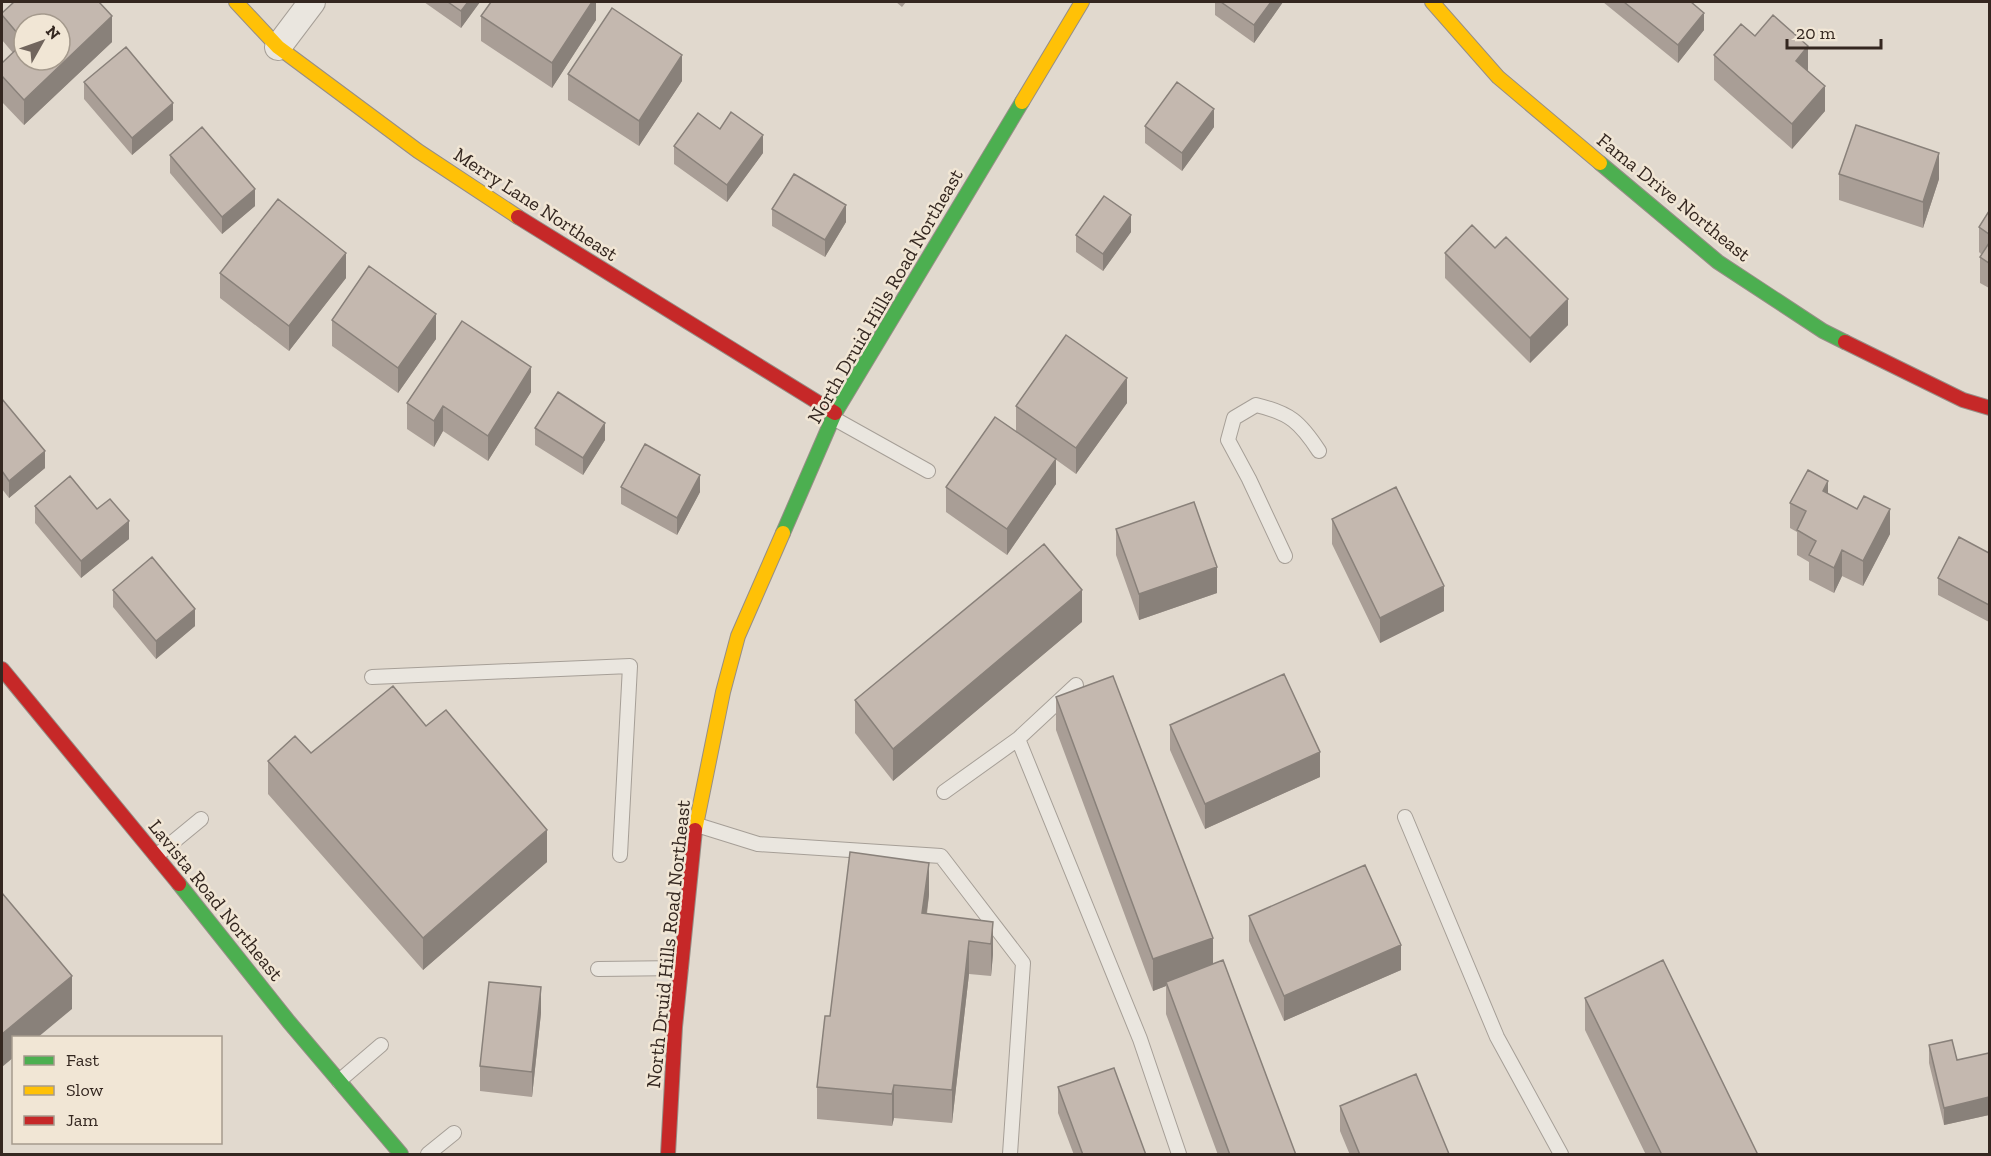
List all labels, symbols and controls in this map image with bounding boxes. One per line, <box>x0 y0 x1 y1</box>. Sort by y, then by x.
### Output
north arrow <box>12 12 72 72</box>
scale bar <box>1787 12 1882 50</box>
text: N <box>42 22 64 43</box>
text: 20 m <box>1796 22 1836 44</box>
street label: Fama Drive Northeast <box>1592 128 1756 267</box>
street label: Merry Lane Northeast <box>450 142 623 266</box>
street label: North Druid Hills Road Northeast <box>802 164 968 427</box>
street label: North Druid Hills Road Northeast <box>641 798 695 1089</box>
street label: Lavista Road Northeast <box>144 814 289 986</box>
legend <box>12 1036 222 1144</box>
text: Fast <box>66 1049 99 1071</box>
text: Slow <box>66 1079 103 1101</box>
text: Jam <box>66 1109 98 1131</box>

